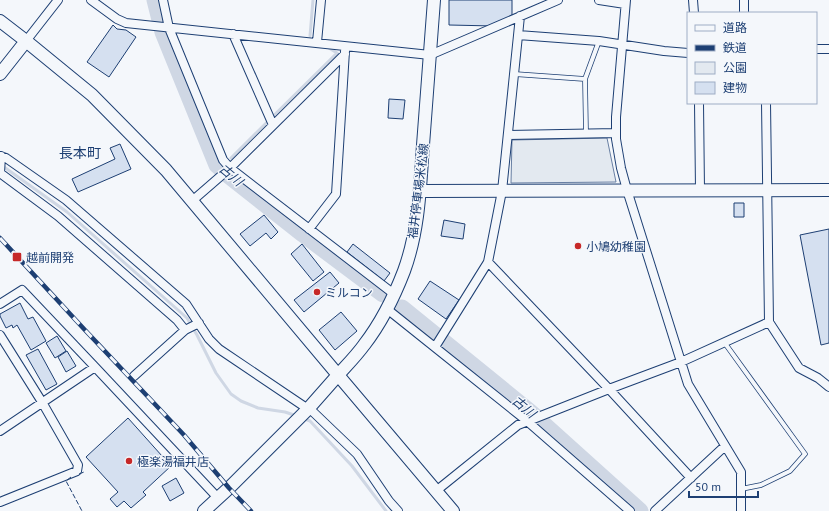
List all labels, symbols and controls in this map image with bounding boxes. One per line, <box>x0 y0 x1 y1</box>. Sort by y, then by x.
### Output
legend <box>687 12 817 104</box>
text: 道路 <box>723 20 747 35</box>
text: 鉄道 <box>723 40 747 55</box>
text: 公園 <box>723 60 747 75</box>
text: 建物 <box>723 80 747 95</box>
street label: 福井停車場米松線 <box>405 142 431 240</box>
district label: 長本町 <box>59 144 101 162</box>
water label: 古川 <box>216 160 248 191</box>
place label: 小鳩幼稚園 <box>586 239 646 254</box>
marker: 小鳩幼稚園 <box>573 241 583 251</box>
place label: 越前開発 <box>26 250 74 265</box>
marker: 越前開発 <box>11 251 23 263</box>
place label: ミルコン <box>325 285 373 300</box>
marker: ミルコン <box>312 287 322 297</box>
water label: 古川 <box>509 392 541 423</box>
place label: 極楽湯福井店 <box>137 454 209 469</box>
marker: 極楽湯福井店 <box>124 456 134 466</box>
scale bar <box>689 473 758 499</box>
text: 50 m <box>695 479 721 494</box>

